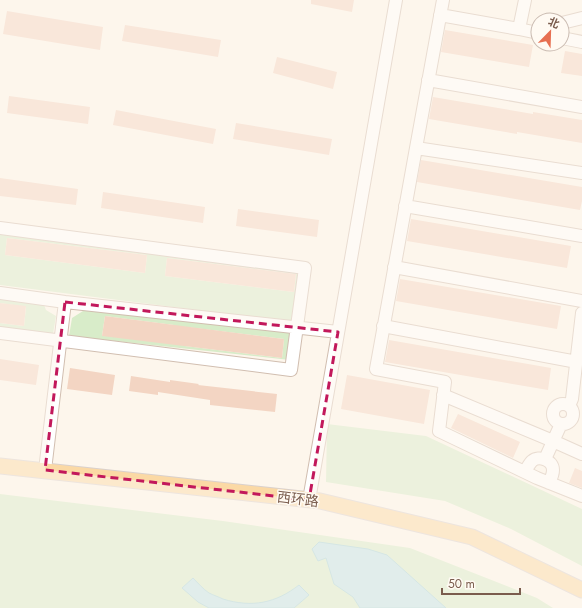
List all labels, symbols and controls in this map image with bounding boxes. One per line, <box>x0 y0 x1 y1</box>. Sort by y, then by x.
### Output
north arrow <box>530 12 570 52</box>
text: 北 <box>546 13 562 32</box>
street label: 西环路 <box>276 487 320 511</box>
scale bar <box>442 570 520 596</box>
text: 50 m <box>448 575 475 593</box>

